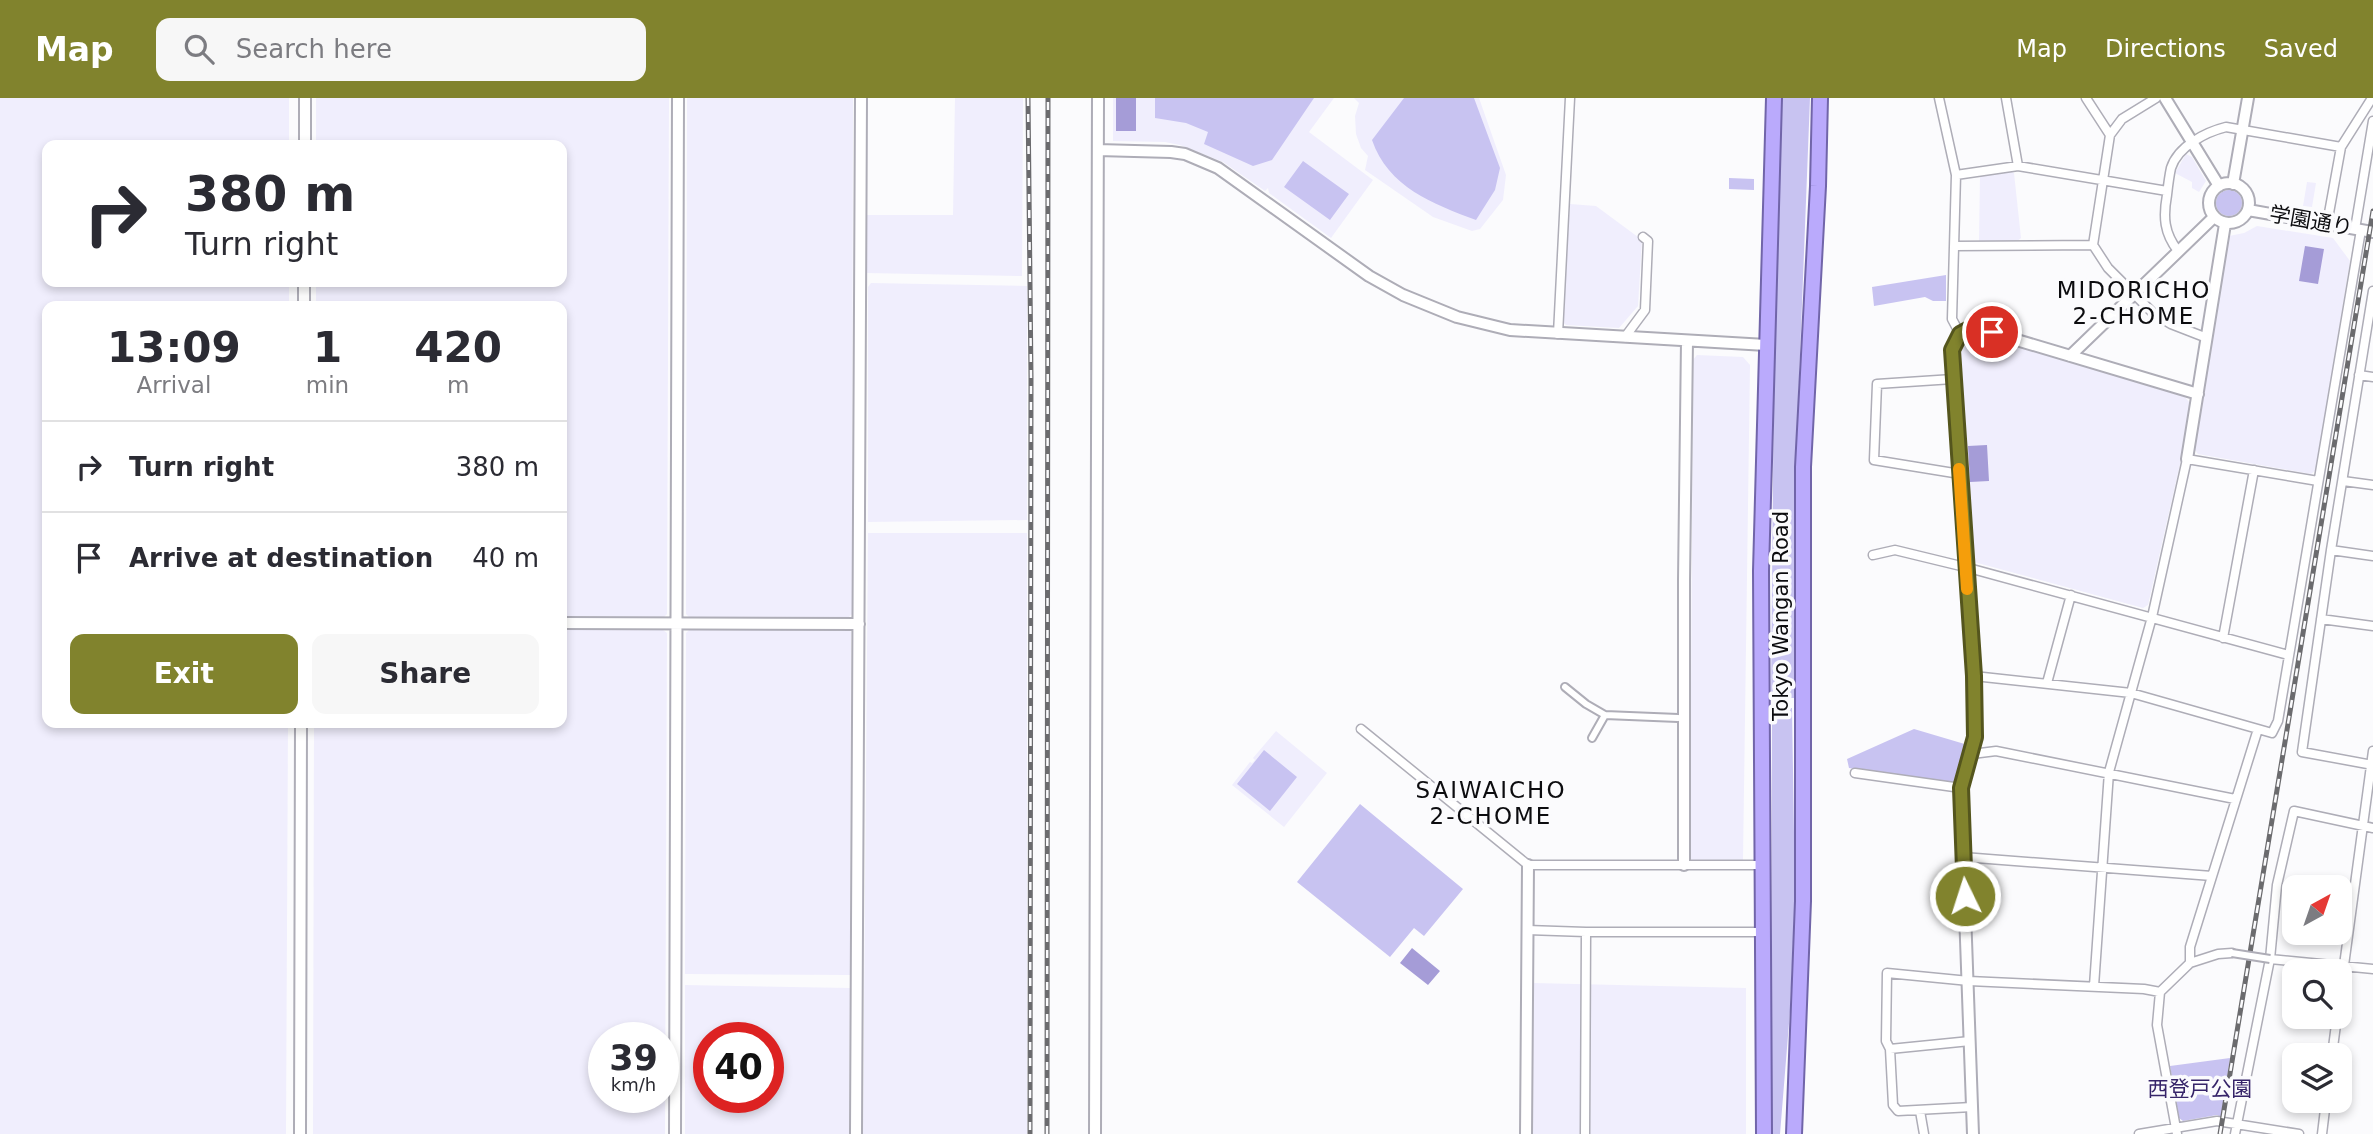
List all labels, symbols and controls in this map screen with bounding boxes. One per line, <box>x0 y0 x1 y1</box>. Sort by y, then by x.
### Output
search box <box>156 18 646 81</box>
text: Map <box>35 30 114 69</box>
icon: search <box>180 30 218 68</box>
text: Search here <box>236 34 392 64</box>
text: Map <box>2016 35 2067 63</box>
text: Directions <box>2105 35 2226 63</box>
text: Saved <box>2264 35 2338 63</box>
text: 380 m <box>185 166 355 223</box>
icon: right <box>70 168 161 259</box>
street label: 学園通り <box>2268 202 2354 240</box>
text: Turn right <box>185 225 338 263</box>
district label: MIDORICHO 2-CHOME <box>2057 277 2211 329</box>
pin <box>1962 302 2022 362</box>
icon: arrive <box>1973 313 2011 351</box>
text: 13:09 <box>107 323 241 372</box>
text: 1 <box>313 323 342 372</box>
text: 420 <box>414 323 502 372</box>
text: Arrival <box>137 372 211 398</box>
text: min <box>306 372 349 398</box>
text: m <box>447 372 469 398</box>
icon: right <box>70 448 108 486</box>
text: Turn right <box>129 452 274 482</box>
text: 380 m <box>456 452 539 482</box>
street label: Tokyo Wangan Road <box>1769 511 1793 722</box>
icon: arrive <box>70 539 108 577</box>
text: Arrive at destination <box>129 543 433 573</box>
text: 40 m <box>472 543 539 573</box>
button: Exit <box>70 634 298 714</box>
button: Share <box>312 634 539 714</box>
district label: SAIWAICHO 2-CHOME <box>1415 777 1567 829</box>
position arrow <box>1928 859 2002 933</box>
north arrow <box>2282 875 2352 945</box>
map controls <box>2282 875 2352 1113</box>
button: search <box>2282 959 2352 1029</box>
speed limit sign: 40 <box>693 1022 784 1113</box>
text: 39 <box>609 1038 658 1078</box>
button: layers <box>2282 1043 2352 1113</box>
text: km/h <box>611 1074 656 1095</box>
park label: 西登戸公園 <box>2148 1077 2253 1101</box>

